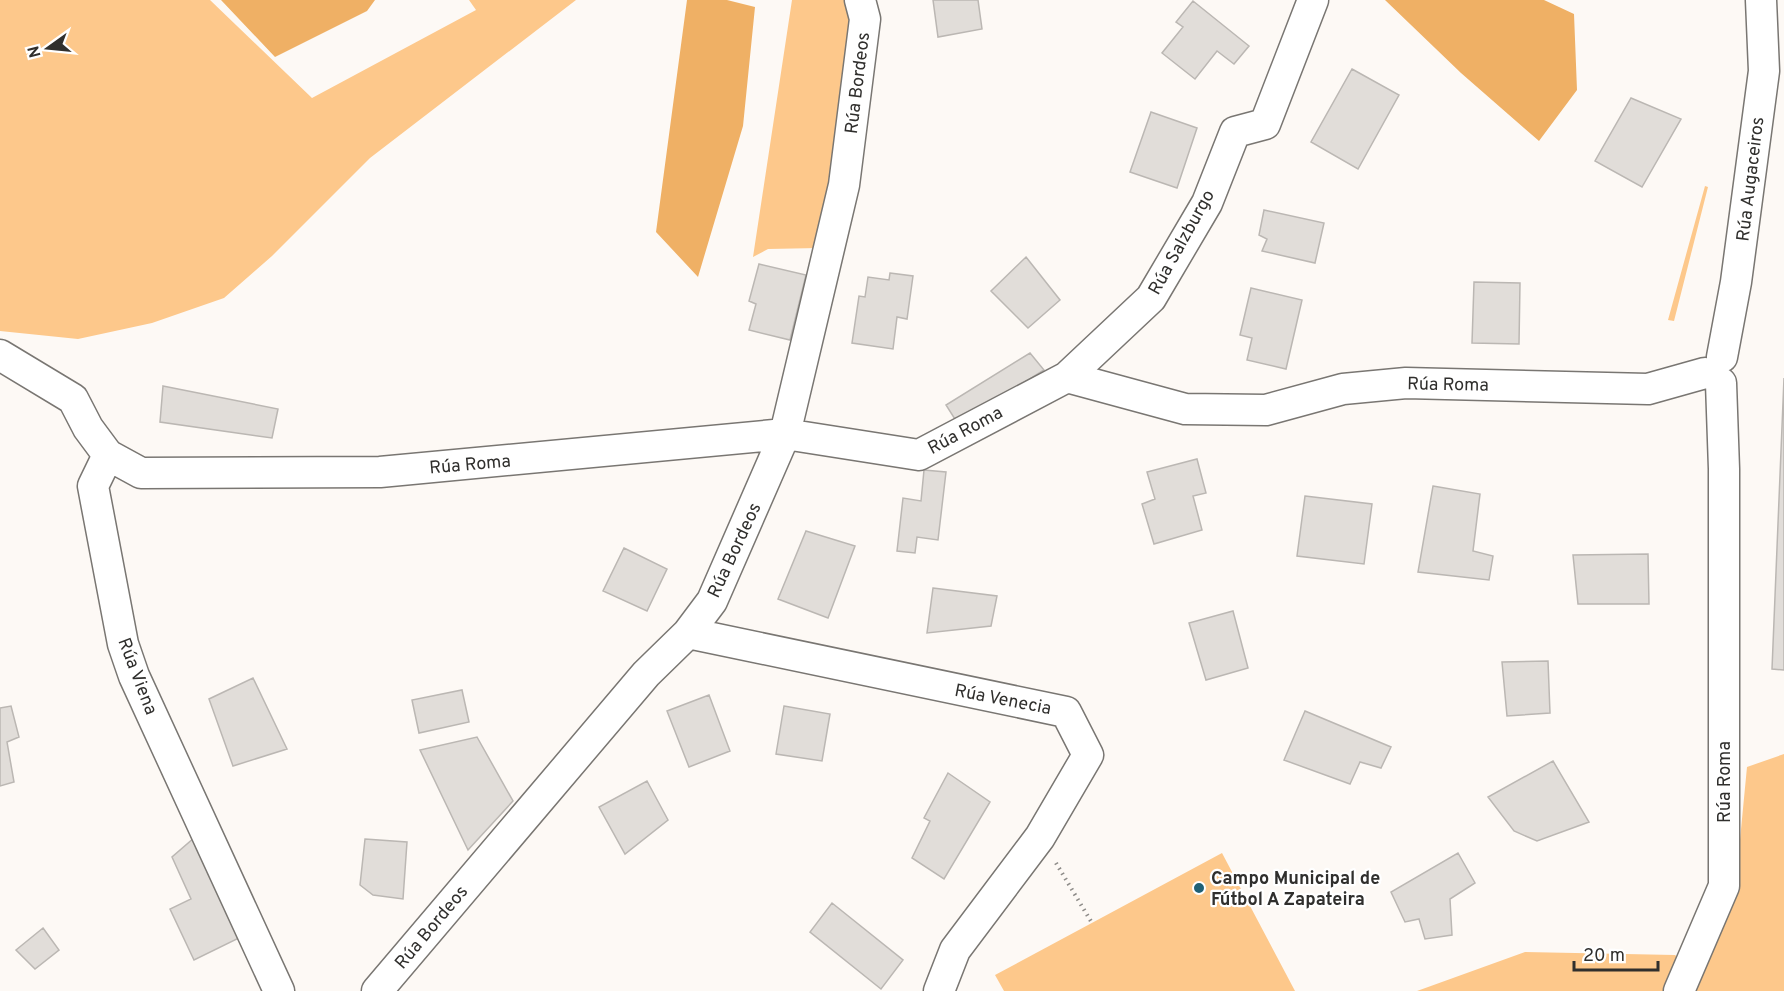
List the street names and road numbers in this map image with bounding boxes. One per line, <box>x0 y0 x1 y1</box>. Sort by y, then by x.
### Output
street label: Rúa Bordeos <box>841 31 876 135</box>
street label: Rúa Augaceiros <box>1732 116 1771 243</box>
street label: Rúa Salzburgo <box>1144 186 1221 299</box>
street label: Rúa Roma <box>1407 373 1489 398</box>
street label: Rúa Roma <box>924 402 1007 461</box>
street label: Rúa Roma <box>428 450 512 481</box>
street label: Rúa Bordeos <box>703 499 767 602</box>
street label: Rúa Viena <box>111 635 162 718</box>
street label: Rúa Venecia <box>952 680 1053 721</box>
street label: Rúa Roma <box>1714 741 1737 823</box>
street label: Rúa Bordeos <box>390 881 474 975</box>

